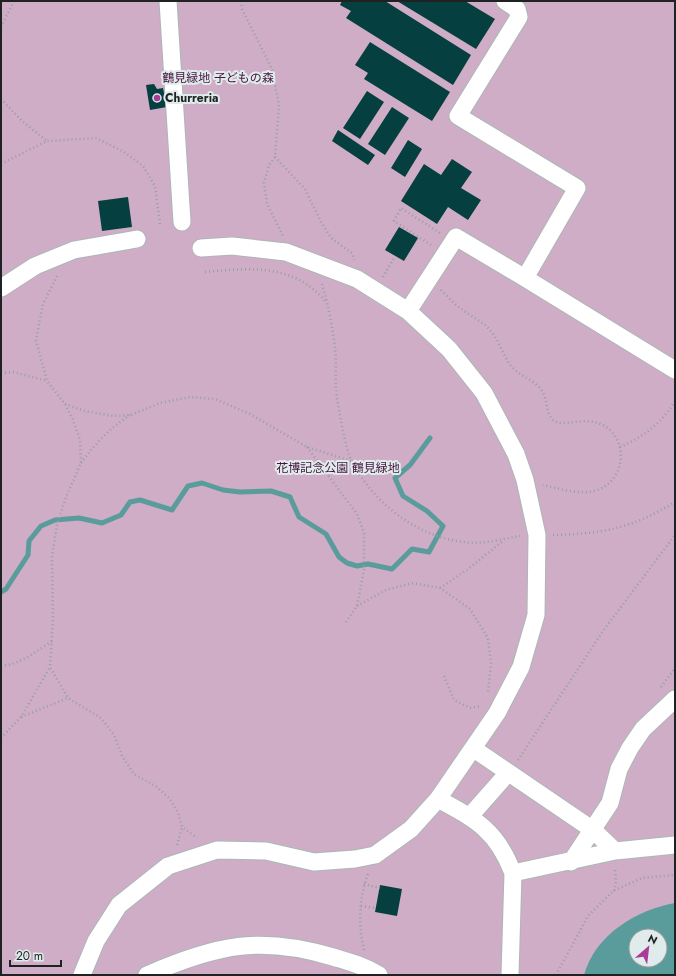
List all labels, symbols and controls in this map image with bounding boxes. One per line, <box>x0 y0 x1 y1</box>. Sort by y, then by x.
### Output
park label: 鶴見緑地 子どもの森 <box>162 69 274 87</box>
place label: Churreria <box>165 89 218 107</box>
marker: Churreria <box>152 93 162 103</box>
park label: 花博記念公園 鶴見緑地 <box>276 459 400 477</box>
north arrow <box>628 928 668 968</box>
text: N <box>645 930 660 948</box>
scale bar <box>10 942 61 968</box>
text: 20 m <box>16 947 43 965</box>

